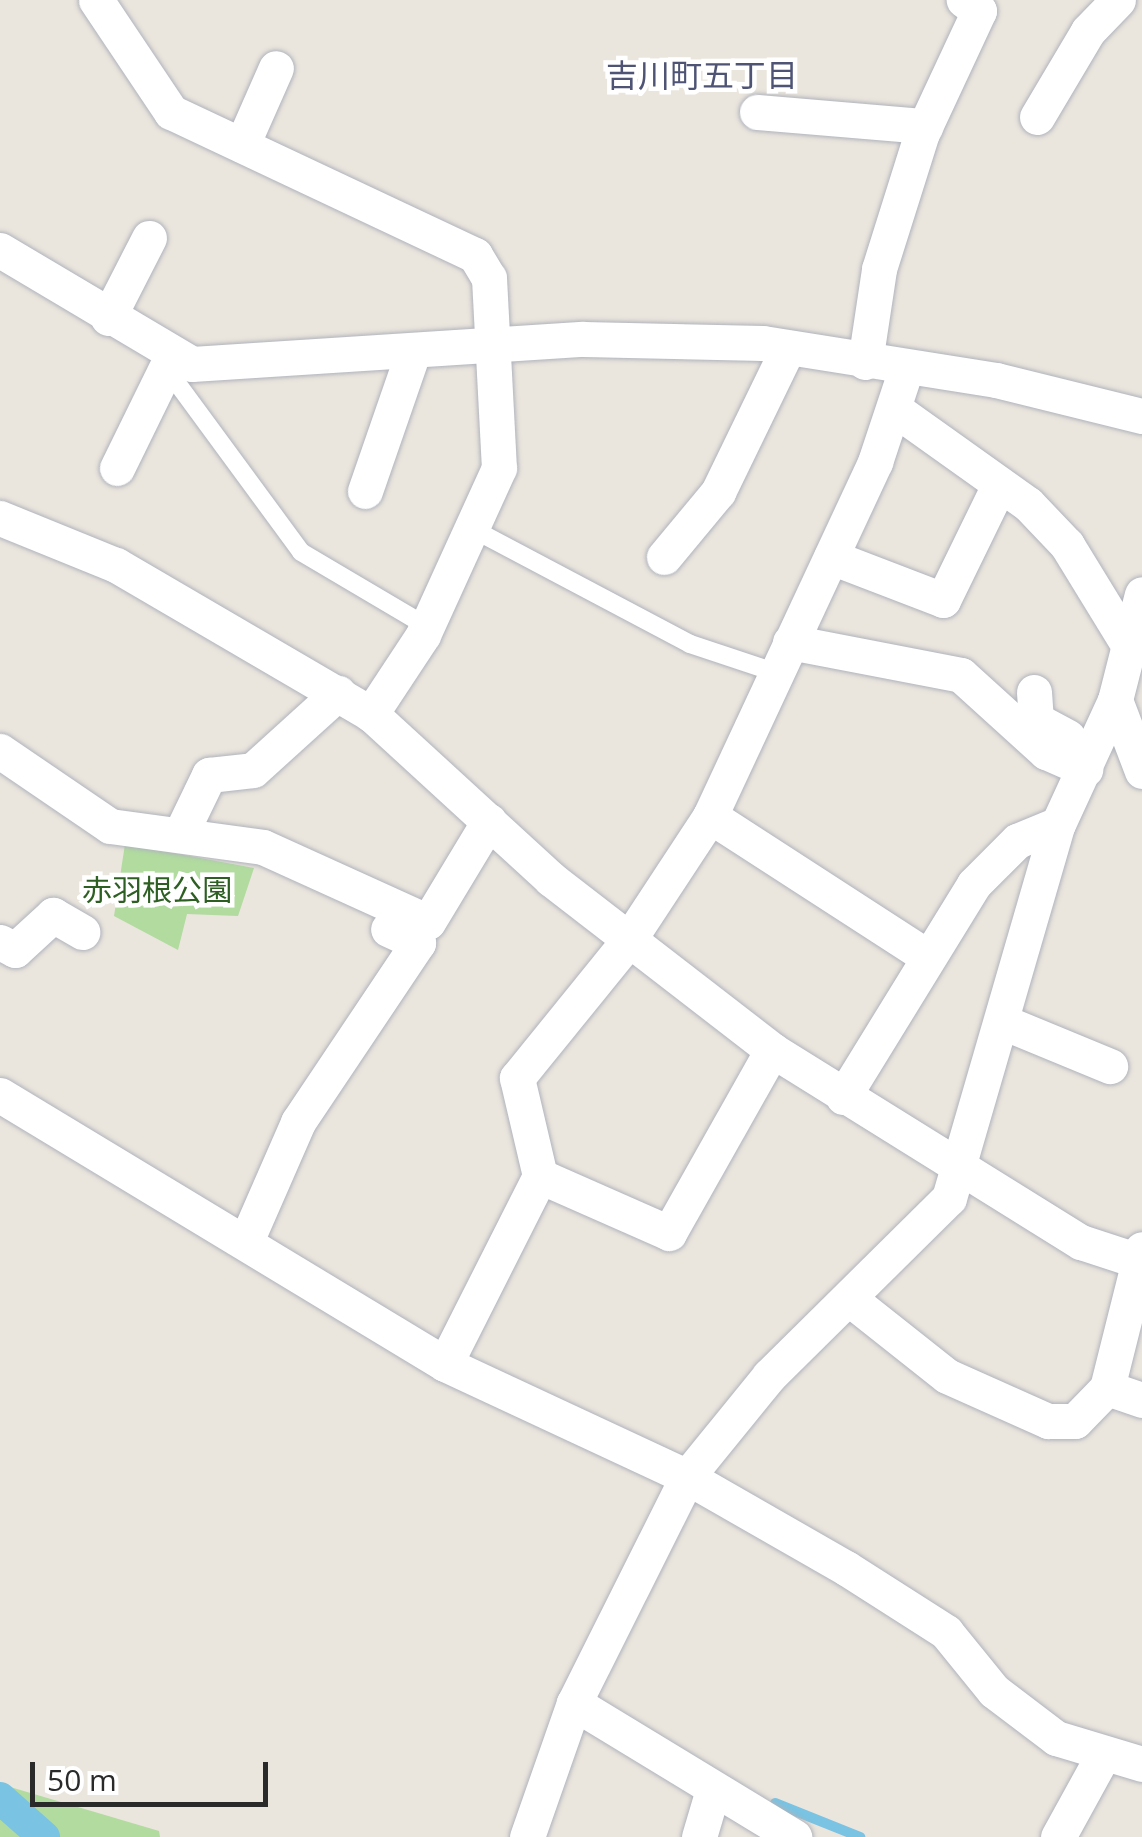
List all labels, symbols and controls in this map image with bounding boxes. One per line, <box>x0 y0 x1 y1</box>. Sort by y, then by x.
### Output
district label: 吉川町五丁目 <box>606 56 798 94</box>
park label: 赤羽根公園 <box>82 872 232 908</box>
scale bar <box>35 1742 272 1804</box>
text: 50 m <box>47 1759 117 1800</box>

